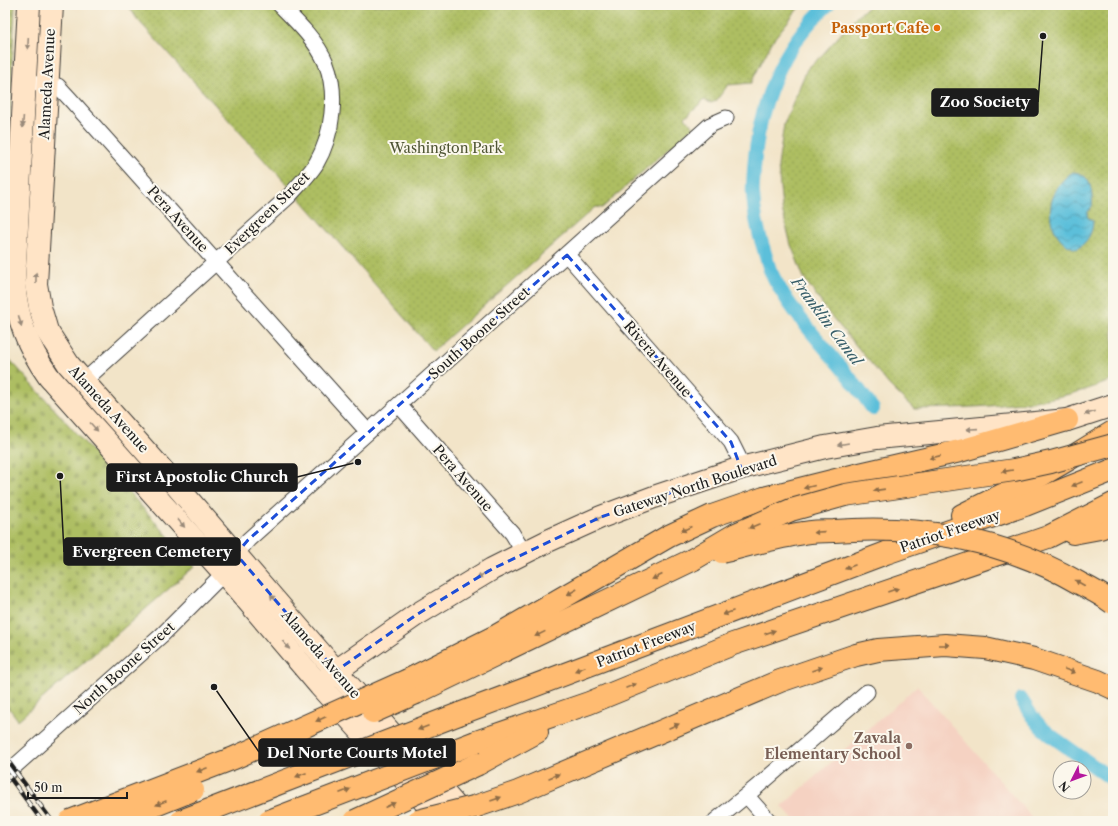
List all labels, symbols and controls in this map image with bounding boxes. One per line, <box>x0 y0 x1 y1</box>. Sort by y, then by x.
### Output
place label: Passport Cafe <box>831 19 929 37</box>
marker: Passport Cafe <box>932 23 942 33</box>
street label: Alameda Avenue <box>35 28 59 141</box>
one-way arrow <box>25 38 31 51</box>
callout: Zoo Society <box>932 89 1038 116</box>
text: Zoo Society <box>940 92 1031 111</box>
one-way arrow <box>20 116 27 128</box>
park label: Washington Park <box>388 139 503 157</box>
street label: Evergreen Street <box>221 168 313 258</box>
street label: Pera Avenue <box>144 182 212 256</box>
one-way arrow <box>33 272 40 284</box>
water label: Franklin Canal <box>787 272 868 371</box>
street label: South Boone Street <box>425 283 533 383</box>
one-way arrow <box>18 315 24 327</box>
street label: Rivera Avenue <box>620 317 696 401</box>
street label: Alameda Avenue <box>64 361 153 457</box>
one-way arrow <box>1084 410 1096 416</box>
one-way arrow <box>89 422 98 431</box>
one-way arrow <box>966 425 978 432</box>
street label: Pera Avenue <box>429 441 497 515</box>
one-way arrow <box>837 441 849 447</box>
street label: Gateway North Boulevard <box>611 451 780 521</box>
one-way arrow <box>929 454 941 460</box>
callout: First Apostolic Church <box>107 464 297 491</box>
text: First Apostolic Church <box>115 467 289 486</box>
one-way arrow <box>1001 468 1013 474</box>
one-way arrow <box>1070 482 1082 488</box>
one-way arrow <box>802 484 815 490</box>
one-way arrow <box>873 487 885 493</box>
street label: Patriot Freeway <box>897 505 1003 557</box>
one-way arrow <box>593 515 604 521</box>
one-way arrow <box>176 518 185 529</box>
one-way arrow <box>749 523 760 529</box>
one-way arrow <box>680 526 691 532</box>
one-way arrow <box>813 528 825 535</box>
callout: Evergreen Cemetery <box>64 538 240 565</box>
text: Evergreen Cemetery <box>72 542 233 561</box>
one-way arrow <box>843 564 855 570</box>
one-way arrow <box>476 572 488 579</box>
one-way arrow <box>651 574 662 580</box>
one-way arrow <box>1074 580 1086 586</box>
one-way arrow <box>888 587 900 593</box>
one-way arrow <box>566 588 578 595</box>
one-way arrow <box>270 594 279 604</box>
street label: Alameda Avenue <box>277 605 364 702</box>
one-way arrow <box>722 610 734 616</box>
street label: Patriot Freeway <box>594 617 698 671</box>
street label: North Boone Street <box>70 618 178 718</box>
one-way arrow <box>764 629 776 635</box>
one-way arrow <box>534 631 545 637</box>
one-way arrow <box>281 640 290 651</box>
one-way arrow <box>938 642 951 648</box>
one-way arrow <box>811 665 823 671</box>
one-way arrow <box>574 666 586 672</box>
one-way arrow <box>1065 668 1077 674</box>
one-way arrow <box>625 683 636 689</box>
one-way arrow <box>316 716 327 722</box>
one-way arrow <box>669 723 680 729</box>
one-way arrow <box>416 726 428 732</box>
place label: Zavala Elementary School <box>764 729 902 763</box>
callout: Del Norte Courts Motel <box>259 739 455 766</box>
marker: Zavala Elementary School <box>904 741 914 751</box>
text: Del Norte Courts Motel <box>267 743 447 762</box>
north arrow <box>1052 760 1092 800</box>
one-way arrow <box>196 768 208 774</box>
one-way arrow <box>295 772 307 778</box>
one-way arrow <box>549 773 561 779</box>
scale bar <box>28 774 127 800</box>
text: N <box>1056 778 1073 795</box>
text: 50 m <box>34 780 63 795</box>
one-way arrow <box>339 788 351 794</box>
one-way arrow <box>490 796 502 802</box>
one-way arrow <box>155 800 167 806</box>
one-way arrow <box>384 802 396 808</box>

